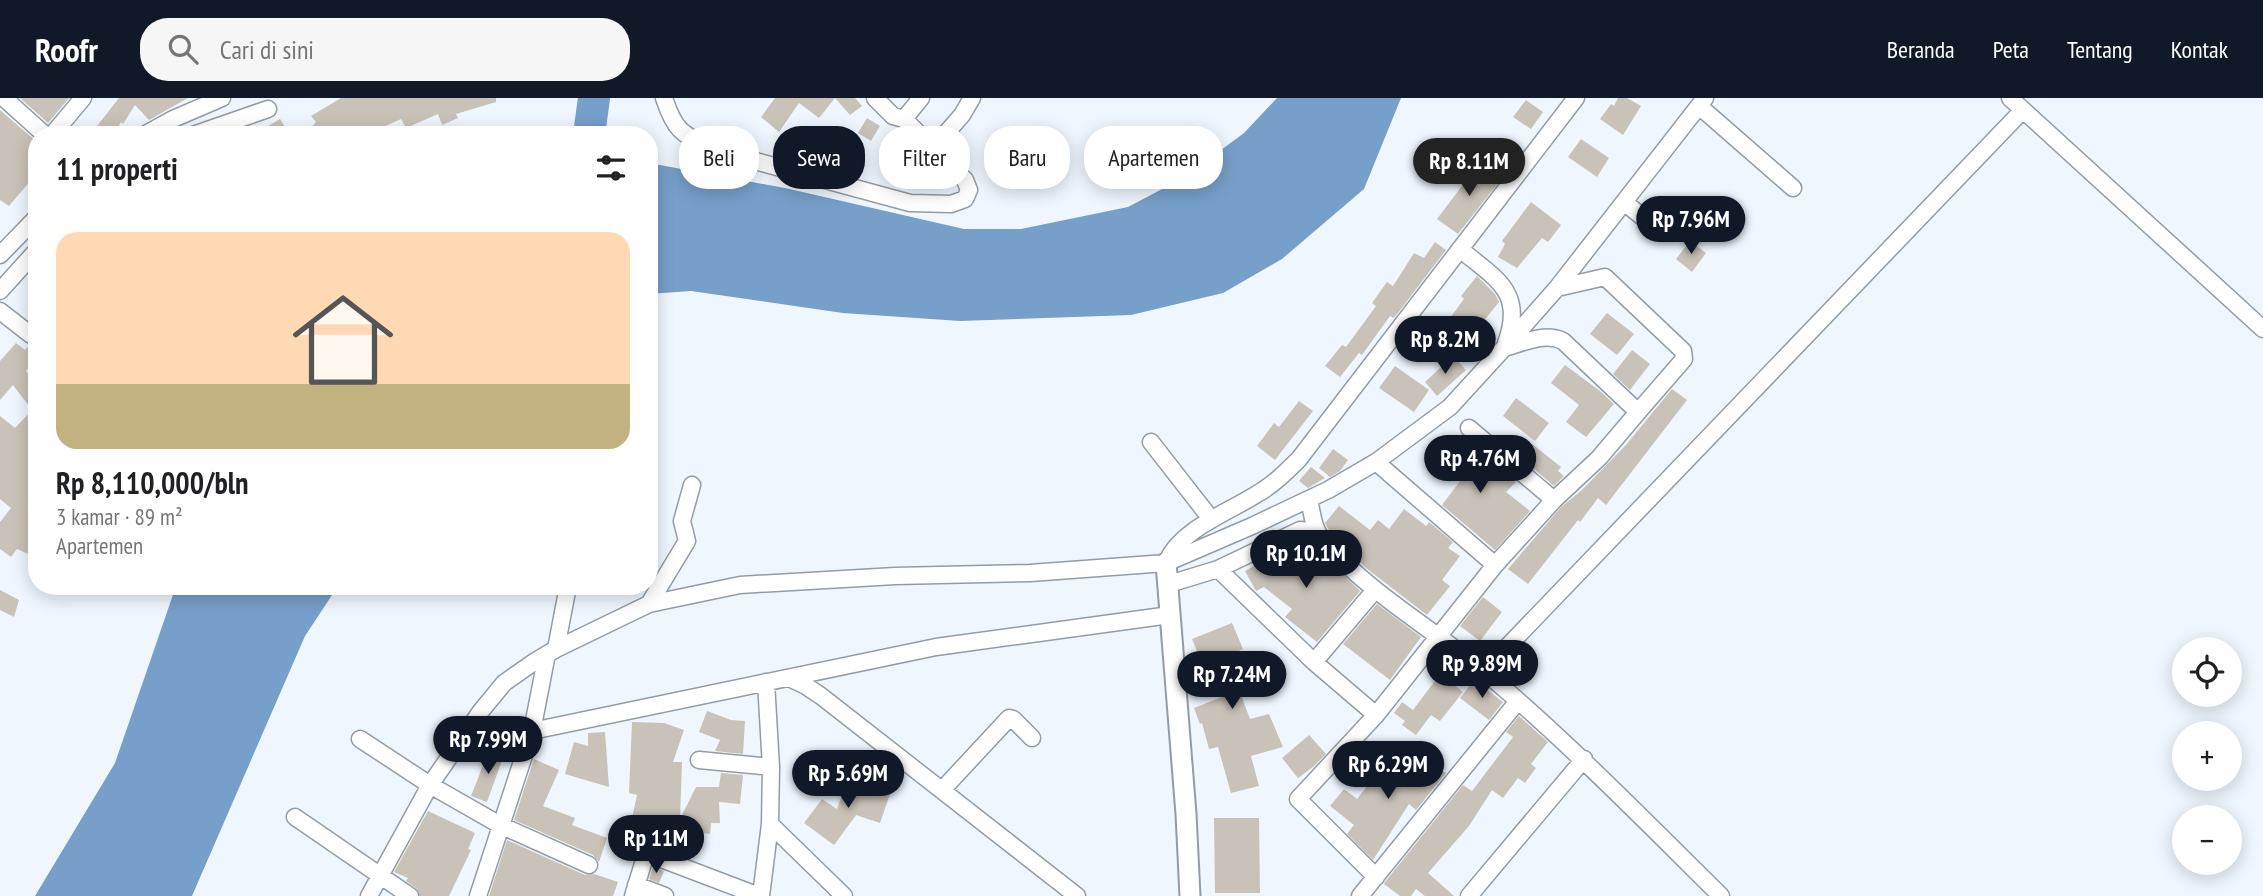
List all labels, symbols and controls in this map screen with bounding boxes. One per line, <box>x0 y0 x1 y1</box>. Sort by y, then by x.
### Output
search box <box>140 18 630 81</box>
text: Roofr <box>35 28 98 71</box>
icon: search <box>164 30 202 68</box>
text: Cari di sini <box>220 33 314 66</box>
text: Beranda <box>1887 34 1955 65</box>
text: Peta <box>1993 34 2029 65</box>
text: Tentang <box>2067 34 2133 65</box>
text: Kontak <box>2171 34 2228 65</box>
chip: Beli <box>679 126 759 189</box>
chip: Sewa <box>773 126 865 189</box>
chip: Filter <box>879 126 970 189</box>
chip: Baru <box>984 126 1070 189</box>
chip: Apartemen <box>1084 126 1223 189</box>
pin: Rp 8.11M <box>1397 139 1541 198</box>
text: Rp 8.11M <box>1429 146 1509 175</box>
text: 11 properti <box>56 149 178 188</box>
icon: filters <box>592 149 630 187</box>
pin: Rp 7.96M <box>1619 197 1763 256</box>
text: Rp 7.96M <box>1652 204 1730 233</box>
icon: home <box>280 277 406 403</box>
pin: Rp 8.2M <box>1380 316 1510 376</box>
text: Rp 8.2M <box>1411 324 1479 353</box>
pin: Rp 4.76M <box>1408 436 1552 495</box>
text: Rp 4.76M <box>1440 443 1520 472</box>
text: Rp 8,110,000/bln <box>56 463 249 502</box>
text: 3 kamar · 89 m² <box>56 502 183 531</box>
text: Apartemen <box>56 531 143 560</box>
pin: Rp 10.1M <box>1234 531 1378 590</box>
text: Rp 10.1M <box>1266 538 1346 567</box>
map controls <box>2172 637 2242 875</box>
button: locate <box>2172 637 2242 707</box>
pin: Rp 9.89M <box>1410 640 1554 700</box>
text: Rp 9.89M <box>1442 648 1522 677</box>
pin: Rp 7.24M <box>1160 652 1304 711</box>
text: Rp 7.24M <box>1193 659 1271 688</box>
pin: Rp 7.99M <box>416 716 560 776</box>
button: + <box>2172 721 2242 791</box>
text: Rp 7.99M <box>449 724 527 753</box>
pin: Rp 6.29M <box>1316 742 1460 801</box>
text: Rp 6.29M <box>1348 749 1428 778</box>
pin: Rp 5.69M <box>776 750 920 810</box>
text: Rp 5.69M <box>808 758 888 787</box>
button: − <box>2172 805 2242 875</box>
pin: Rp 11M <box>599 816 713 875</box>
text: Rp 11M <box>624 823 688 852</box>

